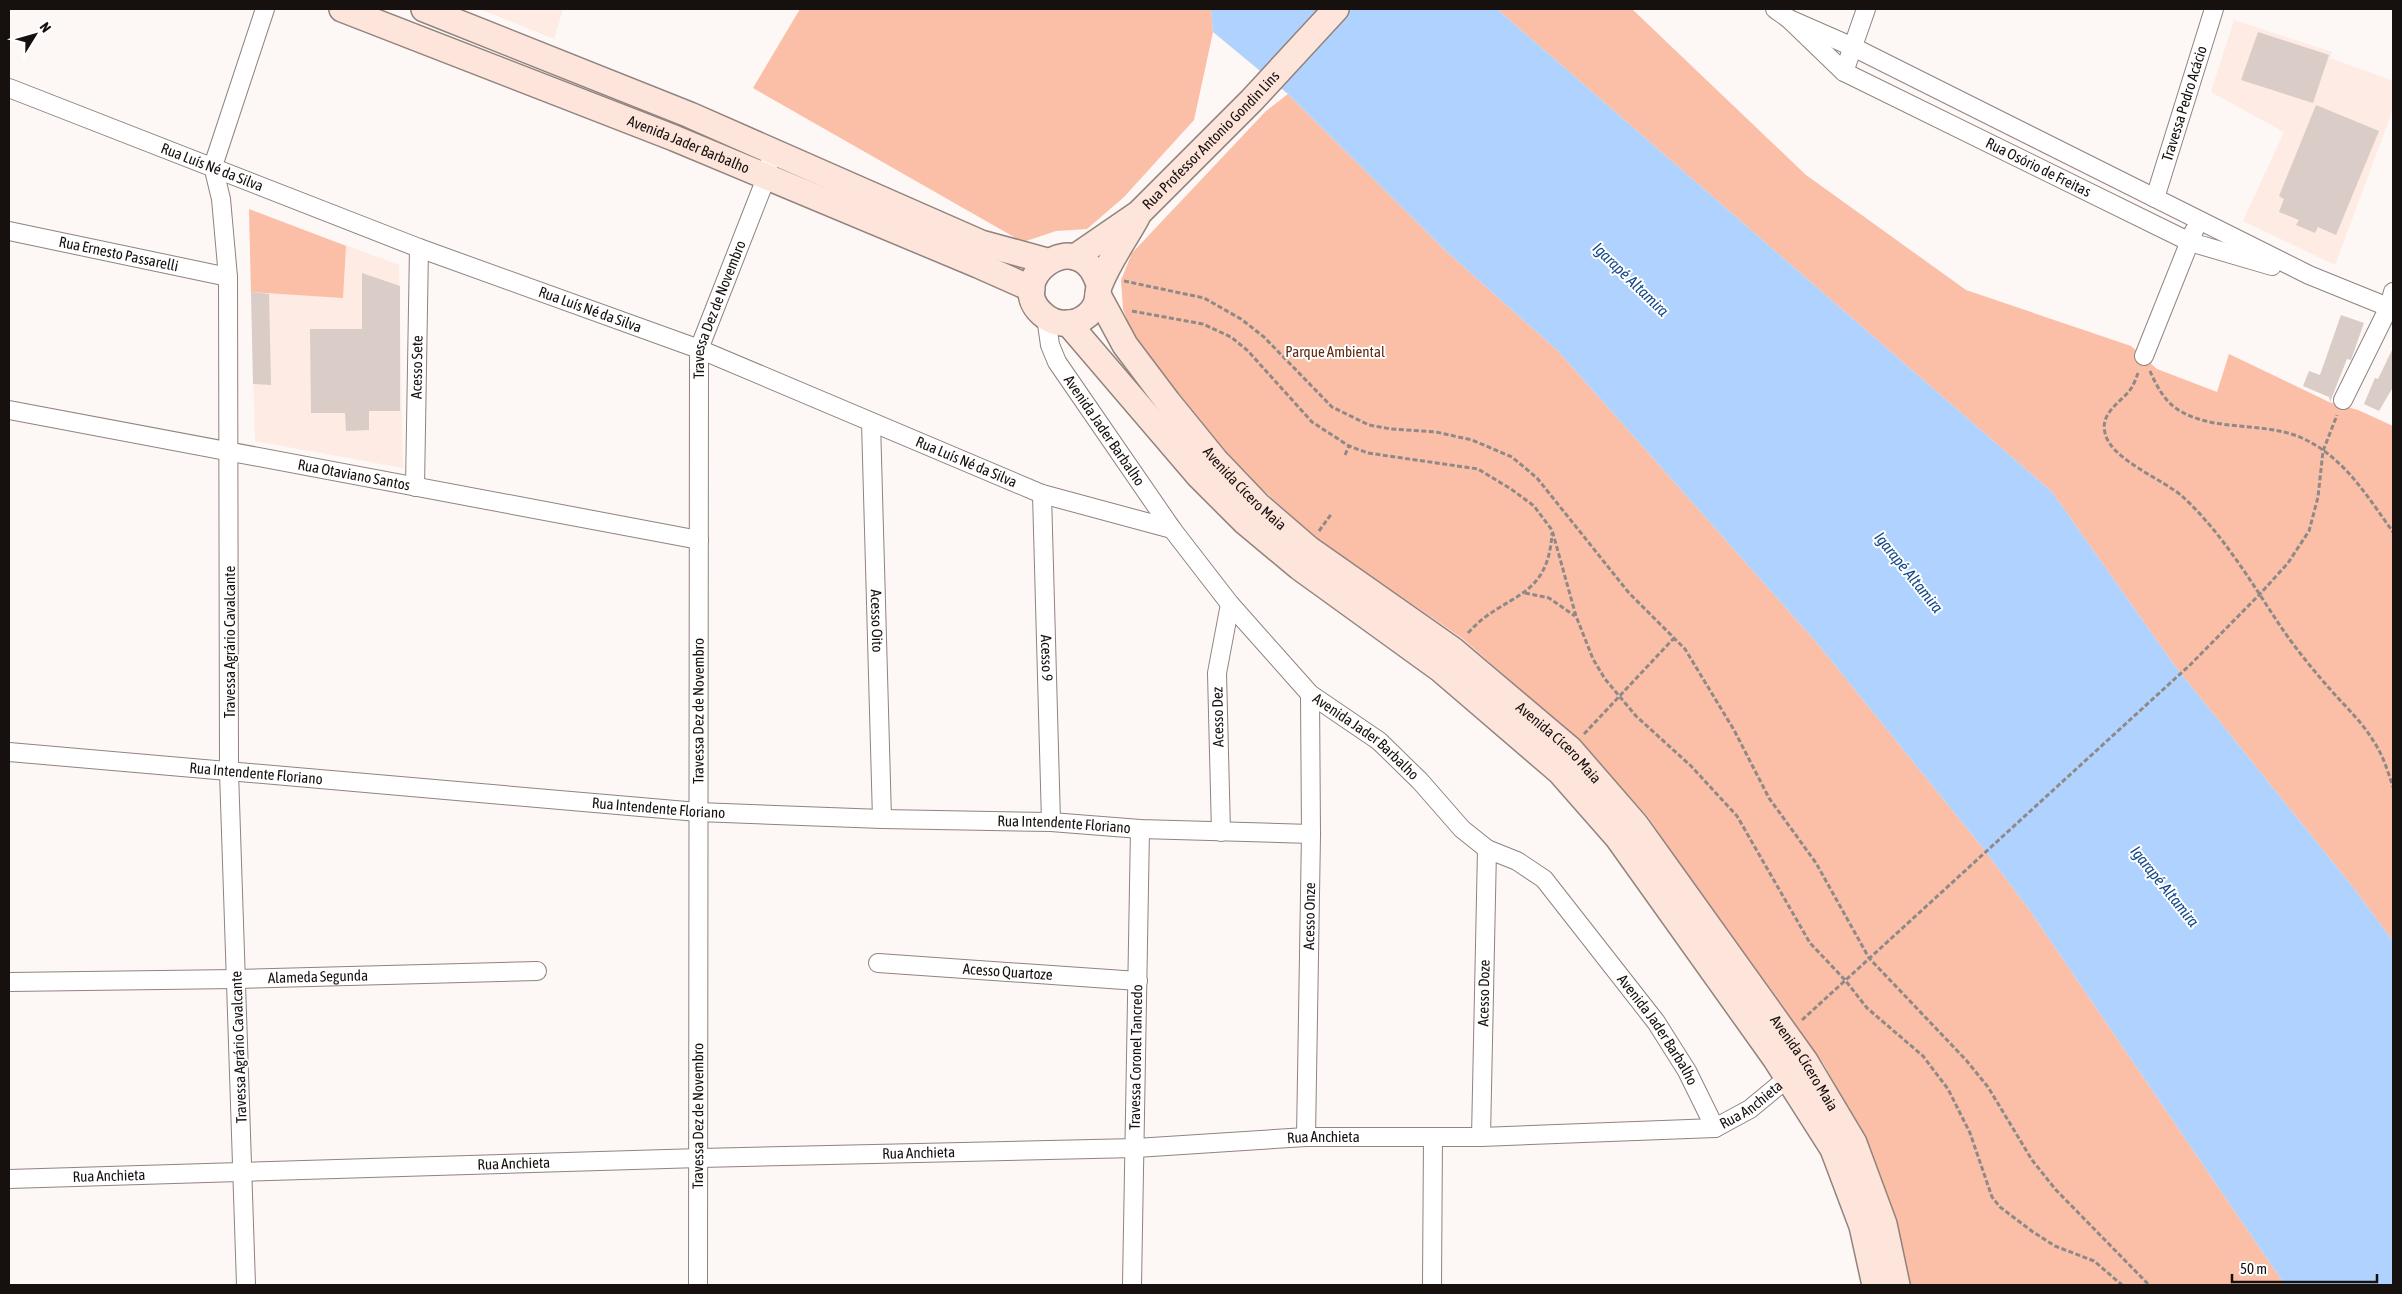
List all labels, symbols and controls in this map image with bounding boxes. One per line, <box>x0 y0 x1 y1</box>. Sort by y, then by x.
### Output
north arrow <box>10 10 60 60</box>
text: N <box>37 19 54 35</box>
street label: Travessa Pedro Acácio <box>2158 44 2210 163</box>
street label: Rua Professor Antonio Gondin Lins <box>1139 67 1283 213</box>
street label: Avenida Jader Barbalho <box>625 112 752 177</box>
street label: Rua Osório de Freitas <box>1983 134 2094 200</box>
street label: Rua Luís Né da Silva <box>159 139 266 194</box>
street label: Rua Ernesto Passarelli <box>57 233 180 274</box>
street label: Travessa Dez de Novembro <box>690 238 749 379</box>
water label: Igarapé Altamira <box>1589 238 1673 321</box>
street label: Rua Luís Né da Silva <box>536 283 644 336</box>
street label: Acesso Sete <box>407 335 426 399</box>
park label: Parque Ambiental <box>1285 343 1385 360</box>
street label: Avenida Jader Barbalho <box>1061 372 1149 489</box>
street label: Rua Luís Né da Silva <box>913 433 1020 490</box>
street label: Avenida Cícero Maia <box>1200 443 1290 533</box>
street label: Rua Otaviano Santos <box>296 456 412 493</box>
water label: Igarapé Altamira <box>1870 528 1947 617</box>
street label: Travessa Agrário Cavalcante <box>221 566 238 718</box>
street label: Acesso Oito <box>868 589 886 653</box>
street label: Acesso 9 <box>1038 634 1056 681</box>
street label: Travessa Dez de Novembro <box>690 638 707 784</box>
street label: Acesso Dez <box>1208 686 1227 747</box>
street label: Avenida Jader Barbalho <box>1310 689 1423 783</box>
street label: Avenida Cícero Maia <box>1513 698 1605 787</box>
street label: Rua Intendente Floriano <box>189 759 323 787</box>
street label: Rua Intendente Floriano <box>591 794 726 821</box>
street label: Rua Intendente Floriano <box>997 812 1131 836</box>
water label: Igarapé Altamira <box>2126 842 2203 931</box>
street label: Acesso Onze <box>1300 882 1318 950</box>
street label: Acesso Doze <box>1474 959 1493 1027</box>
street label: Acesso Quartoze <box>962 960 1053 983</box>
street label: Alameda Segunda <box>268 966 368 986</box>
street label: Travessa Agrário Cavalcante <box>227 970 250 1124</box>
street label: Avenida Jader Barbalho <box>1614 971 1701 1088</box>
street label: Travessa Coronel Tancredo <box>1126 984 1145 1130</box>
street label: Avenida Cícero Maia <box>1767 1012 1842 1114</box>
street label: Travessa Dez de Novembro <box>689 1043 706 1189</box>
street label: Rua Anchieta <box>1717 1077 1786 1132</box>
street label: Rua Anchieta <box>1286 1128 1360 1146</box>
street label: Rua Anchieta <box>882 1143 955 1162</box>
street label: Rua Anchieta <box>477 1154 550 1173</box>
street label: Rua Anchieta <box>72 1166 146 1185</box>
scale bar <box>2232 1252 2377 1284</box>
text: 50 m <box>2240 1260 2267 1277</box>

